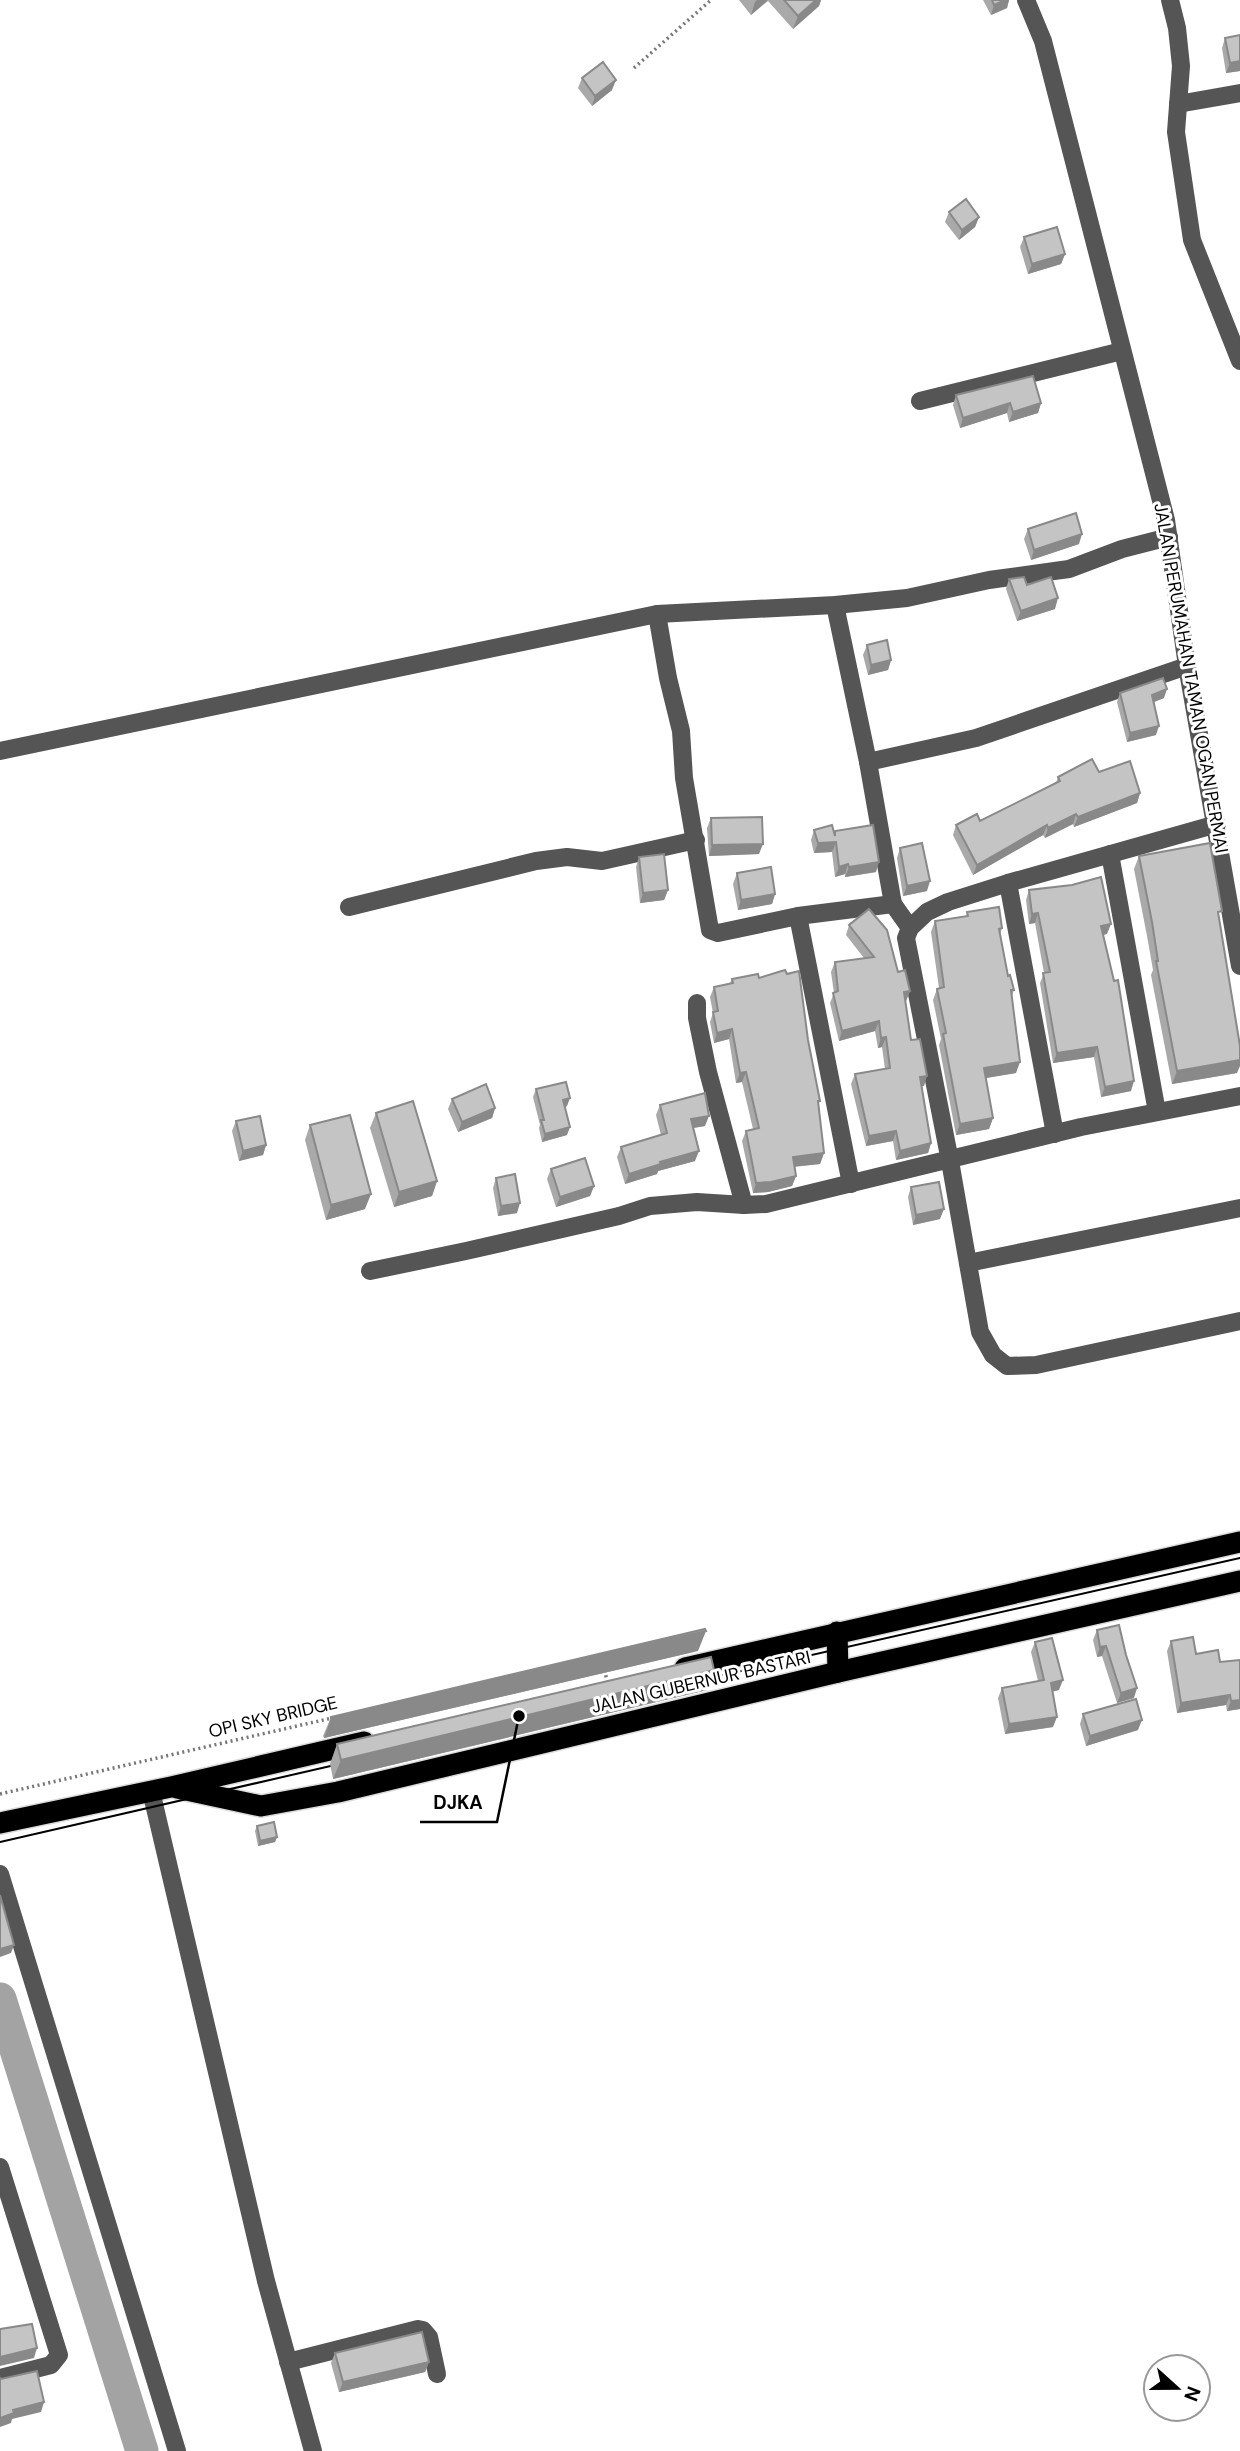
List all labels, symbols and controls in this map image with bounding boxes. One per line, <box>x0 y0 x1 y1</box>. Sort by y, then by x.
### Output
street label: JALAN PERUMAHAN TAMAN OGAN PERMAI <box>1148 501 1234 855</box>
street label: JALAN GUBERNUR BASTARI <box>589 1645 813 1719</box>
street label: OPI SKY BRIDGE <box>206 1691 340 1743</box>
callout: DJKA <box>420 1782 497 1822</box>
text: DJKA <box>433 1790 483 1815</box>
north arrow <box>1142 2353 1212 2423</box>
text: N <box>1178 2383 1207 2405</box>

